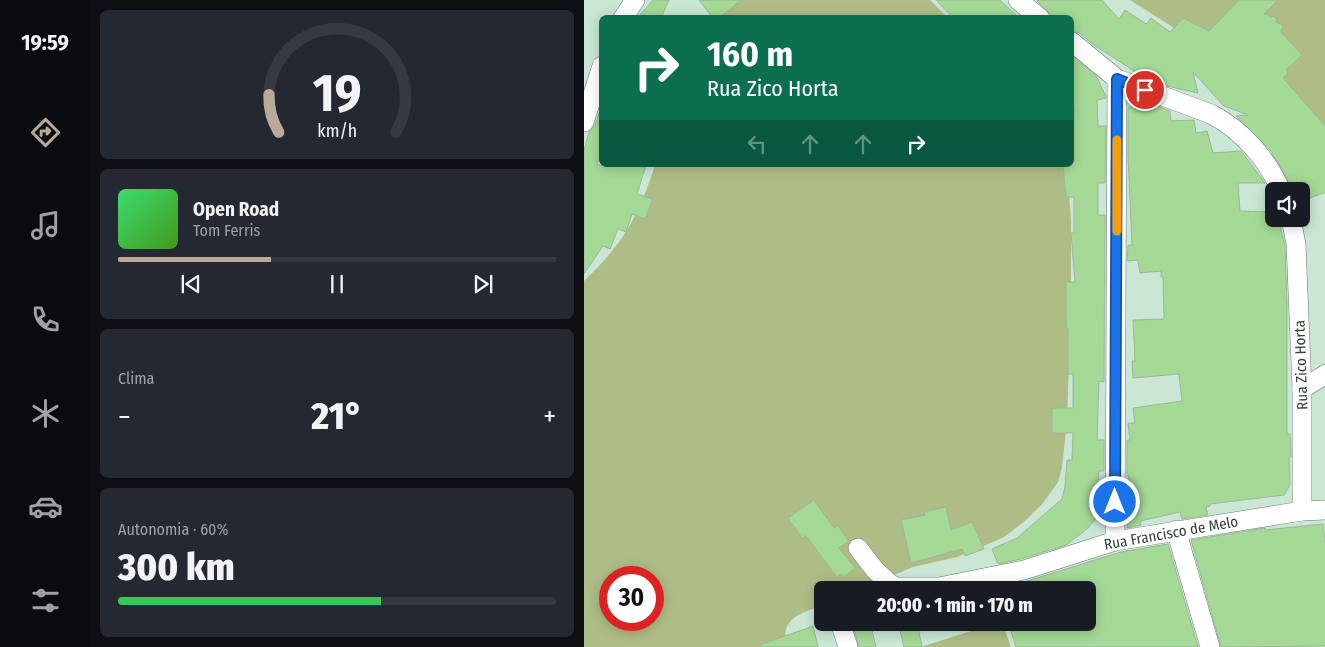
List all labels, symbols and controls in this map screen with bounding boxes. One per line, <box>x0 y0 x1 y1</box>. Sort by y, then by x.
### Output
text: 19:59 <box>21 29 69 56</box>
text: 160 m <box>707 33 793 75</box>
icon: right <box>624 35 689 100</box>
text: 19 <box>313 62 361 125</box>
pin <box>1124 69 1166 111</box>
text: Rua Zico Horta <box>707 75 839 102</box>
icon: arrive <box>1131 76 1159 104</box>
icon: directions <box>28 115 63 150</box>
text: km/h <box>317 120 357 142</box>
icon: left <box>743 130 771 158</box>
icon: ahead <box>796 130 824 158</box>
icon: ahead <box>849 130 877 158</box>
icon: right <box>902 130 930 158</box>
map controls <box>1265 182 1310 227</box>
button: sound <box>1265 182 1310 227</box>
text: Open Road <box>193 198 279 221</box>
icon: music <box>28 208 63 243</box>
text: Tom Ferris <box>193 221 260 240</box>
icon: previous <box>177 270 205 298</box>
icon: pause <box>323 270 351 298</box>
icon: next <box>469 270 497 298</box>
icon: phone <box>28 302 63 337</box>
street label: Rua Zico Horta <box>1290 320 1312 410</box>
text: Clima <box>118 369 154 388</box>
text: 21° <box>311 393 363 439</box>
icon: climate <box>28 396 63 431</box>
text: − <box>118 400 131 433</box>
text: + <box>543 400 556 433</box>
position arrow <box>1088 475 1140 527</box>
icon: car <box>28 489 63 524</box>
street label: Rua Francisco de Melo <box>1102 512 1240 554</box>
text: Autonomia · 60% <box>118 520 228 539</box>
text: 300 km <box>118 544 235 590</box>
speed limit sign: 30 <box>599 566 664 631</box>
icon: filters <box>28 583 63 618</box>
text: 20:00 · 1 min · 170 m <box>877 594 1033 617</box>

